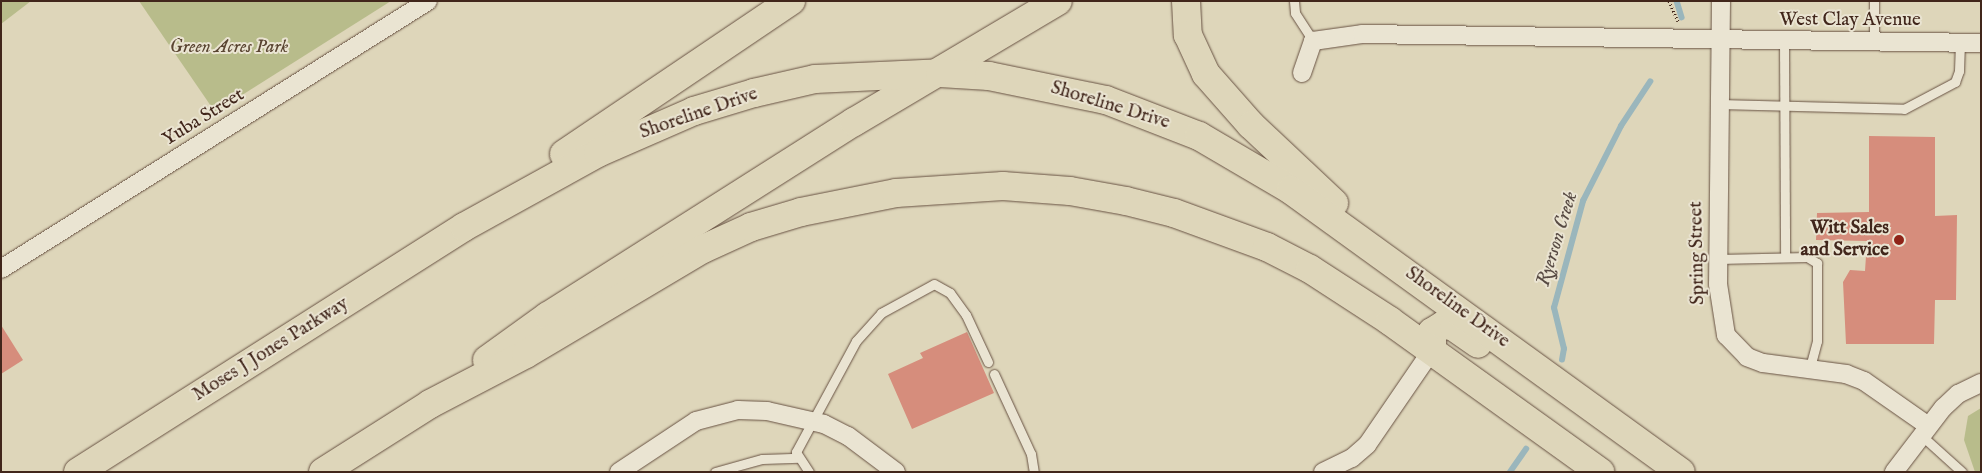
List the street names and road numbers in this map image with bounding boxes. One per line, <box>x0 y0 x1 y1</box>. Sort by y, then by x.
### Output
street label: West Clay Avenue <box>1779 10 1921 32</box>
street label: Shoreline Drive <box>1048 77 1172 135</box>
street label: Shoreline Drive <box>637 83 761 145</box>
street label: Yuba Street <box>159 84 249 152</box>
street label: Spring Street <box>1686 201 1710 305</box>
street label: Shoreline Drive <box>1400 263 1514 353</box>
street label: Moses J Jones Parkway <box>189 293 353 407</box>

